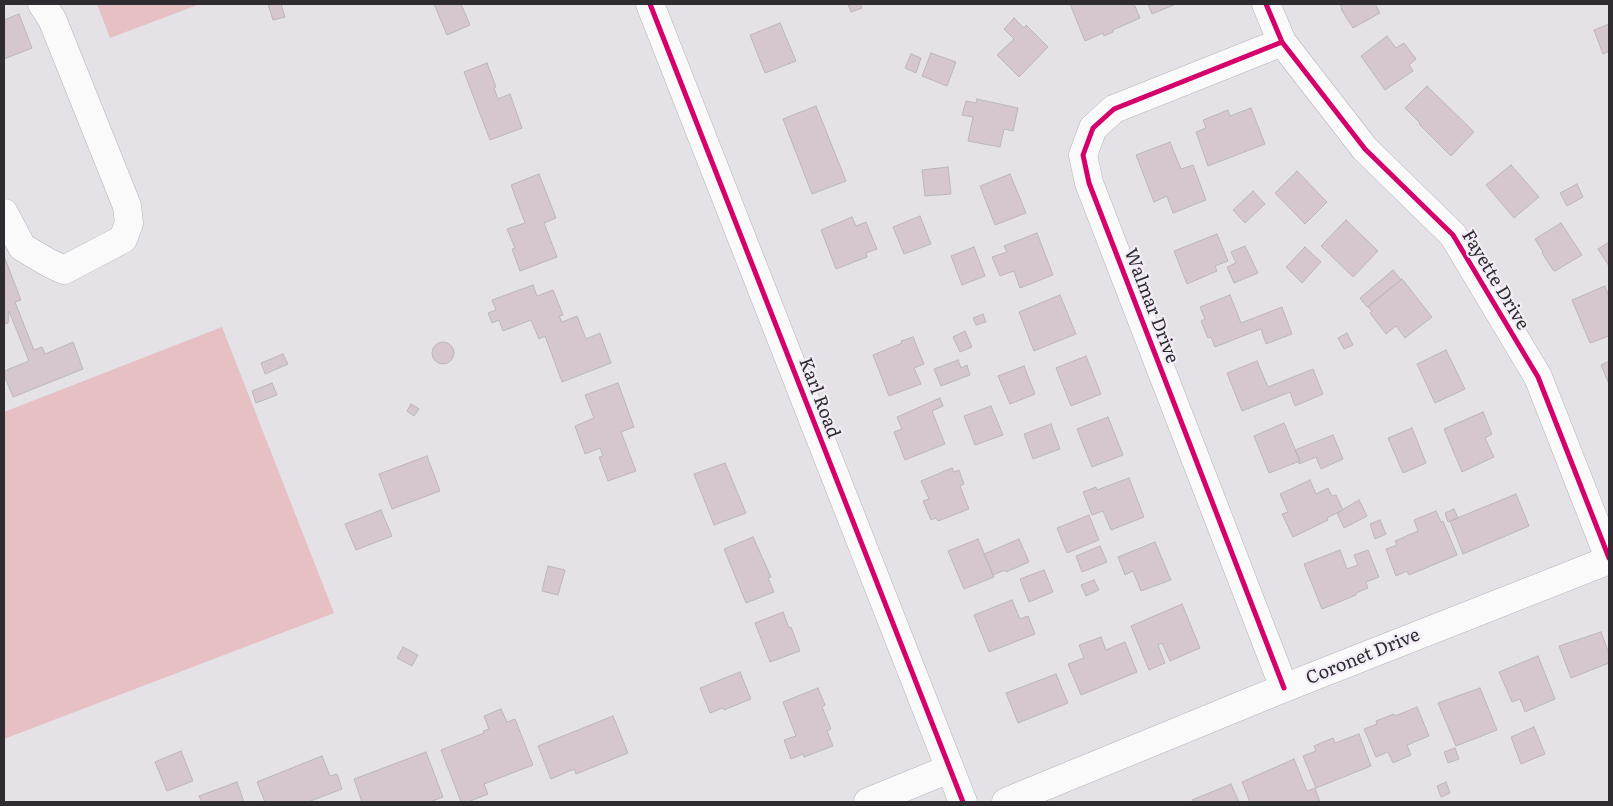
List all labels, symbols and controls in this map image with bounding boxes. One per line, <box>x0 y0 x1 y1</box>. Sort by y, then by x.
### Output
street label: Fayette Drive <box>1457 226 1533 334</box>
street label: Walmar Drive <box>1119 245 1183 367</box>
street label: Karl Road <box>794 355 844 441</box>
street label: Coronet Drive <box>1303 624 1423 690</box>

